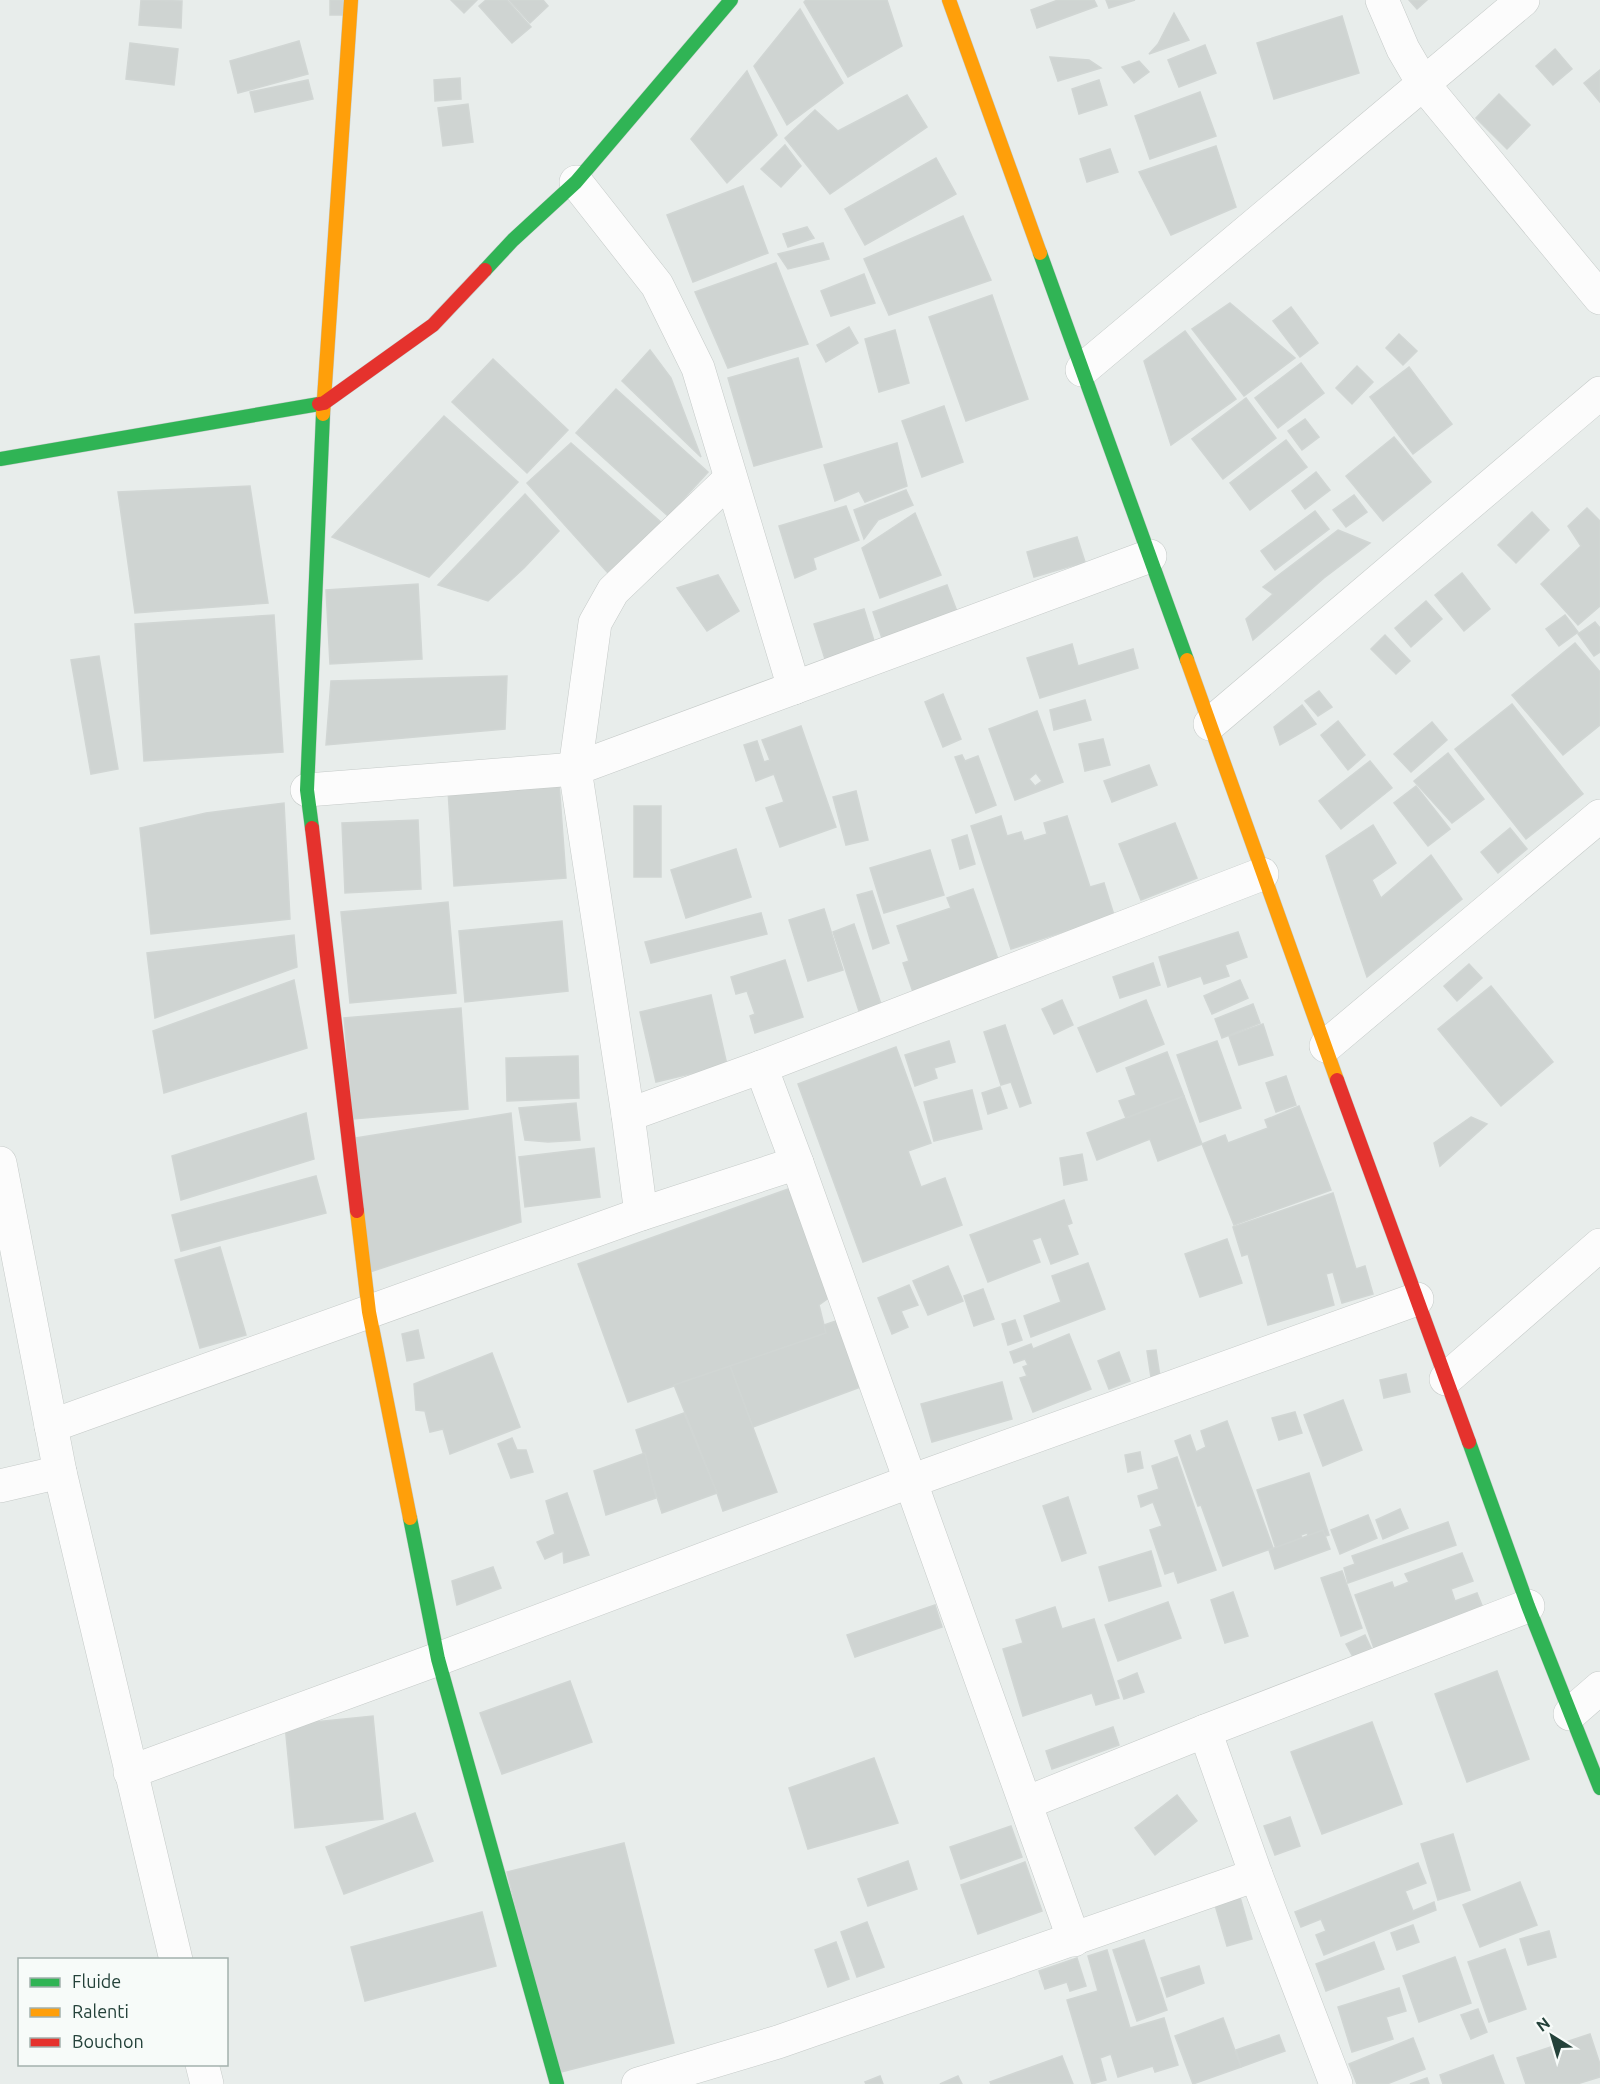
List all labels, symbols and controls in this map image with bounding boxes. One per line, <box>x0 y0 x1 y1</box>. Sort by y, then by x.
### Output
legend <box>18 1958 228 2066</box>
text: Fluide <box>72 1971 121 1991</box>
text: Ralenti <box>72 2001 129 2021</box>
north arrow <box>1522 2006 1582 2066</box>
text: N <box>1533 2013 1553 2035</box>
text: Bouchon <box>72 2031 144 2051</box>

